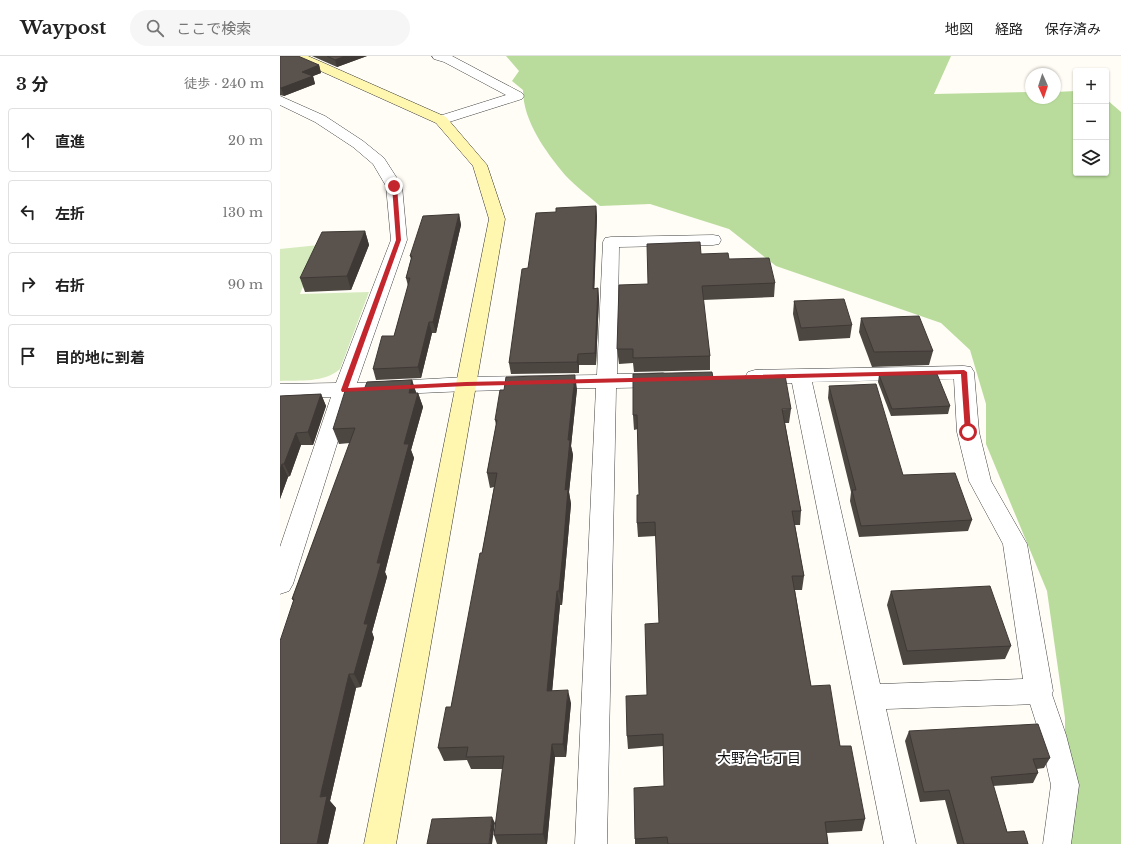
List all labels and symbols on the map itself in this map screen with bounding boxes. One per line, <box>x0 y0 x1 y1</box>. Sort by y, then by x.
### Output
north arrow <box>1025 68 1061 104</box>
route end <box>385 177 403 195</box>
route start <box>959 423 977 441</box>
district label: 大野台七丁目 <box>717 749 801 767</box>

